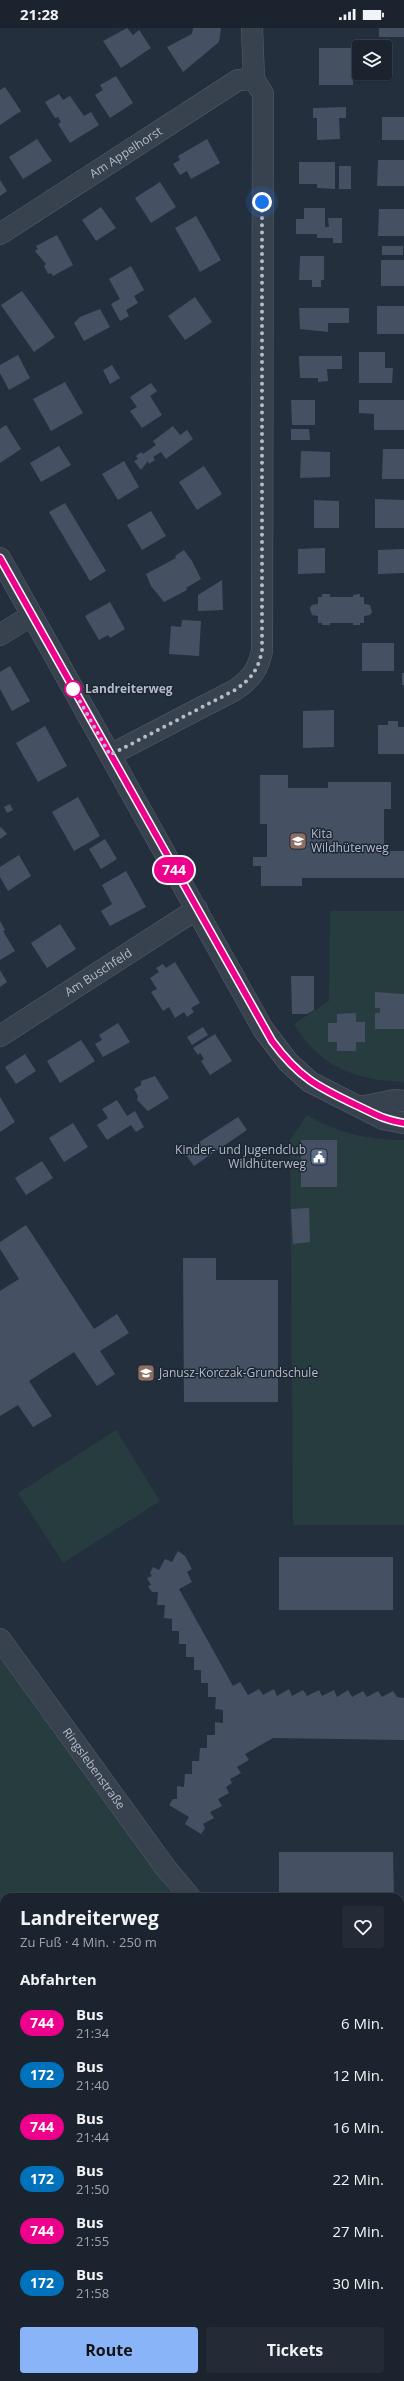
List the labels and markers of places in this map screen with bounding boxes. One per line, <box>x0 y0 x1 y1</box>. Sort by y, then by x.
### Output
marker: Landreiterweg <box>64 680 82 698</box>
place label: Landreiterweg <box>85 680 173 697</box>
place label: Kita Wildhüterweg <box>311 825 389 856</box>
school or university icon: Kita Wildhüterweg <box>288 831 308 851</box>
place label: Kinder- und Jugendclub Wildhüterweg <box>175 1141 306 1172</box>
public building icon: Kinder- und Jugendclub Wildhüterweg <box>309 1147 329 1167</box>
school or university icon: Janusz-Korczak-Grundschule <box>136 1363 156 1383</box>
place label: Janusz-Korczak-Grundschule <box>158 1364 318 1381</box>

